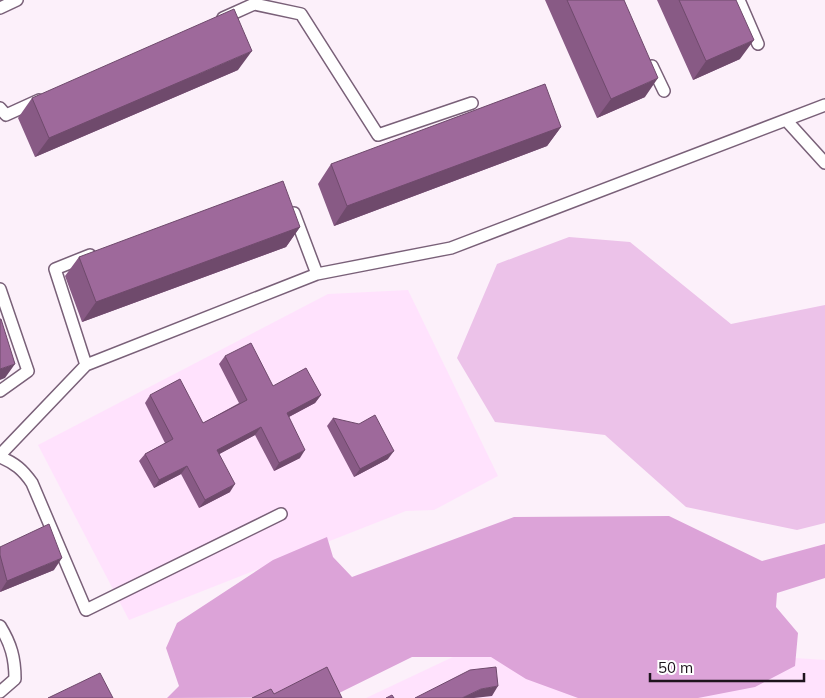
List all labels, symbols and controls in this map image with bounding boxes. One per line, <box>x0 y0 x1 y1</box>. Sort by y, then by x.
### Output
scale bar <box>650 650 804 682</box>
text: 50 m <box>658 658 693 677</box>

